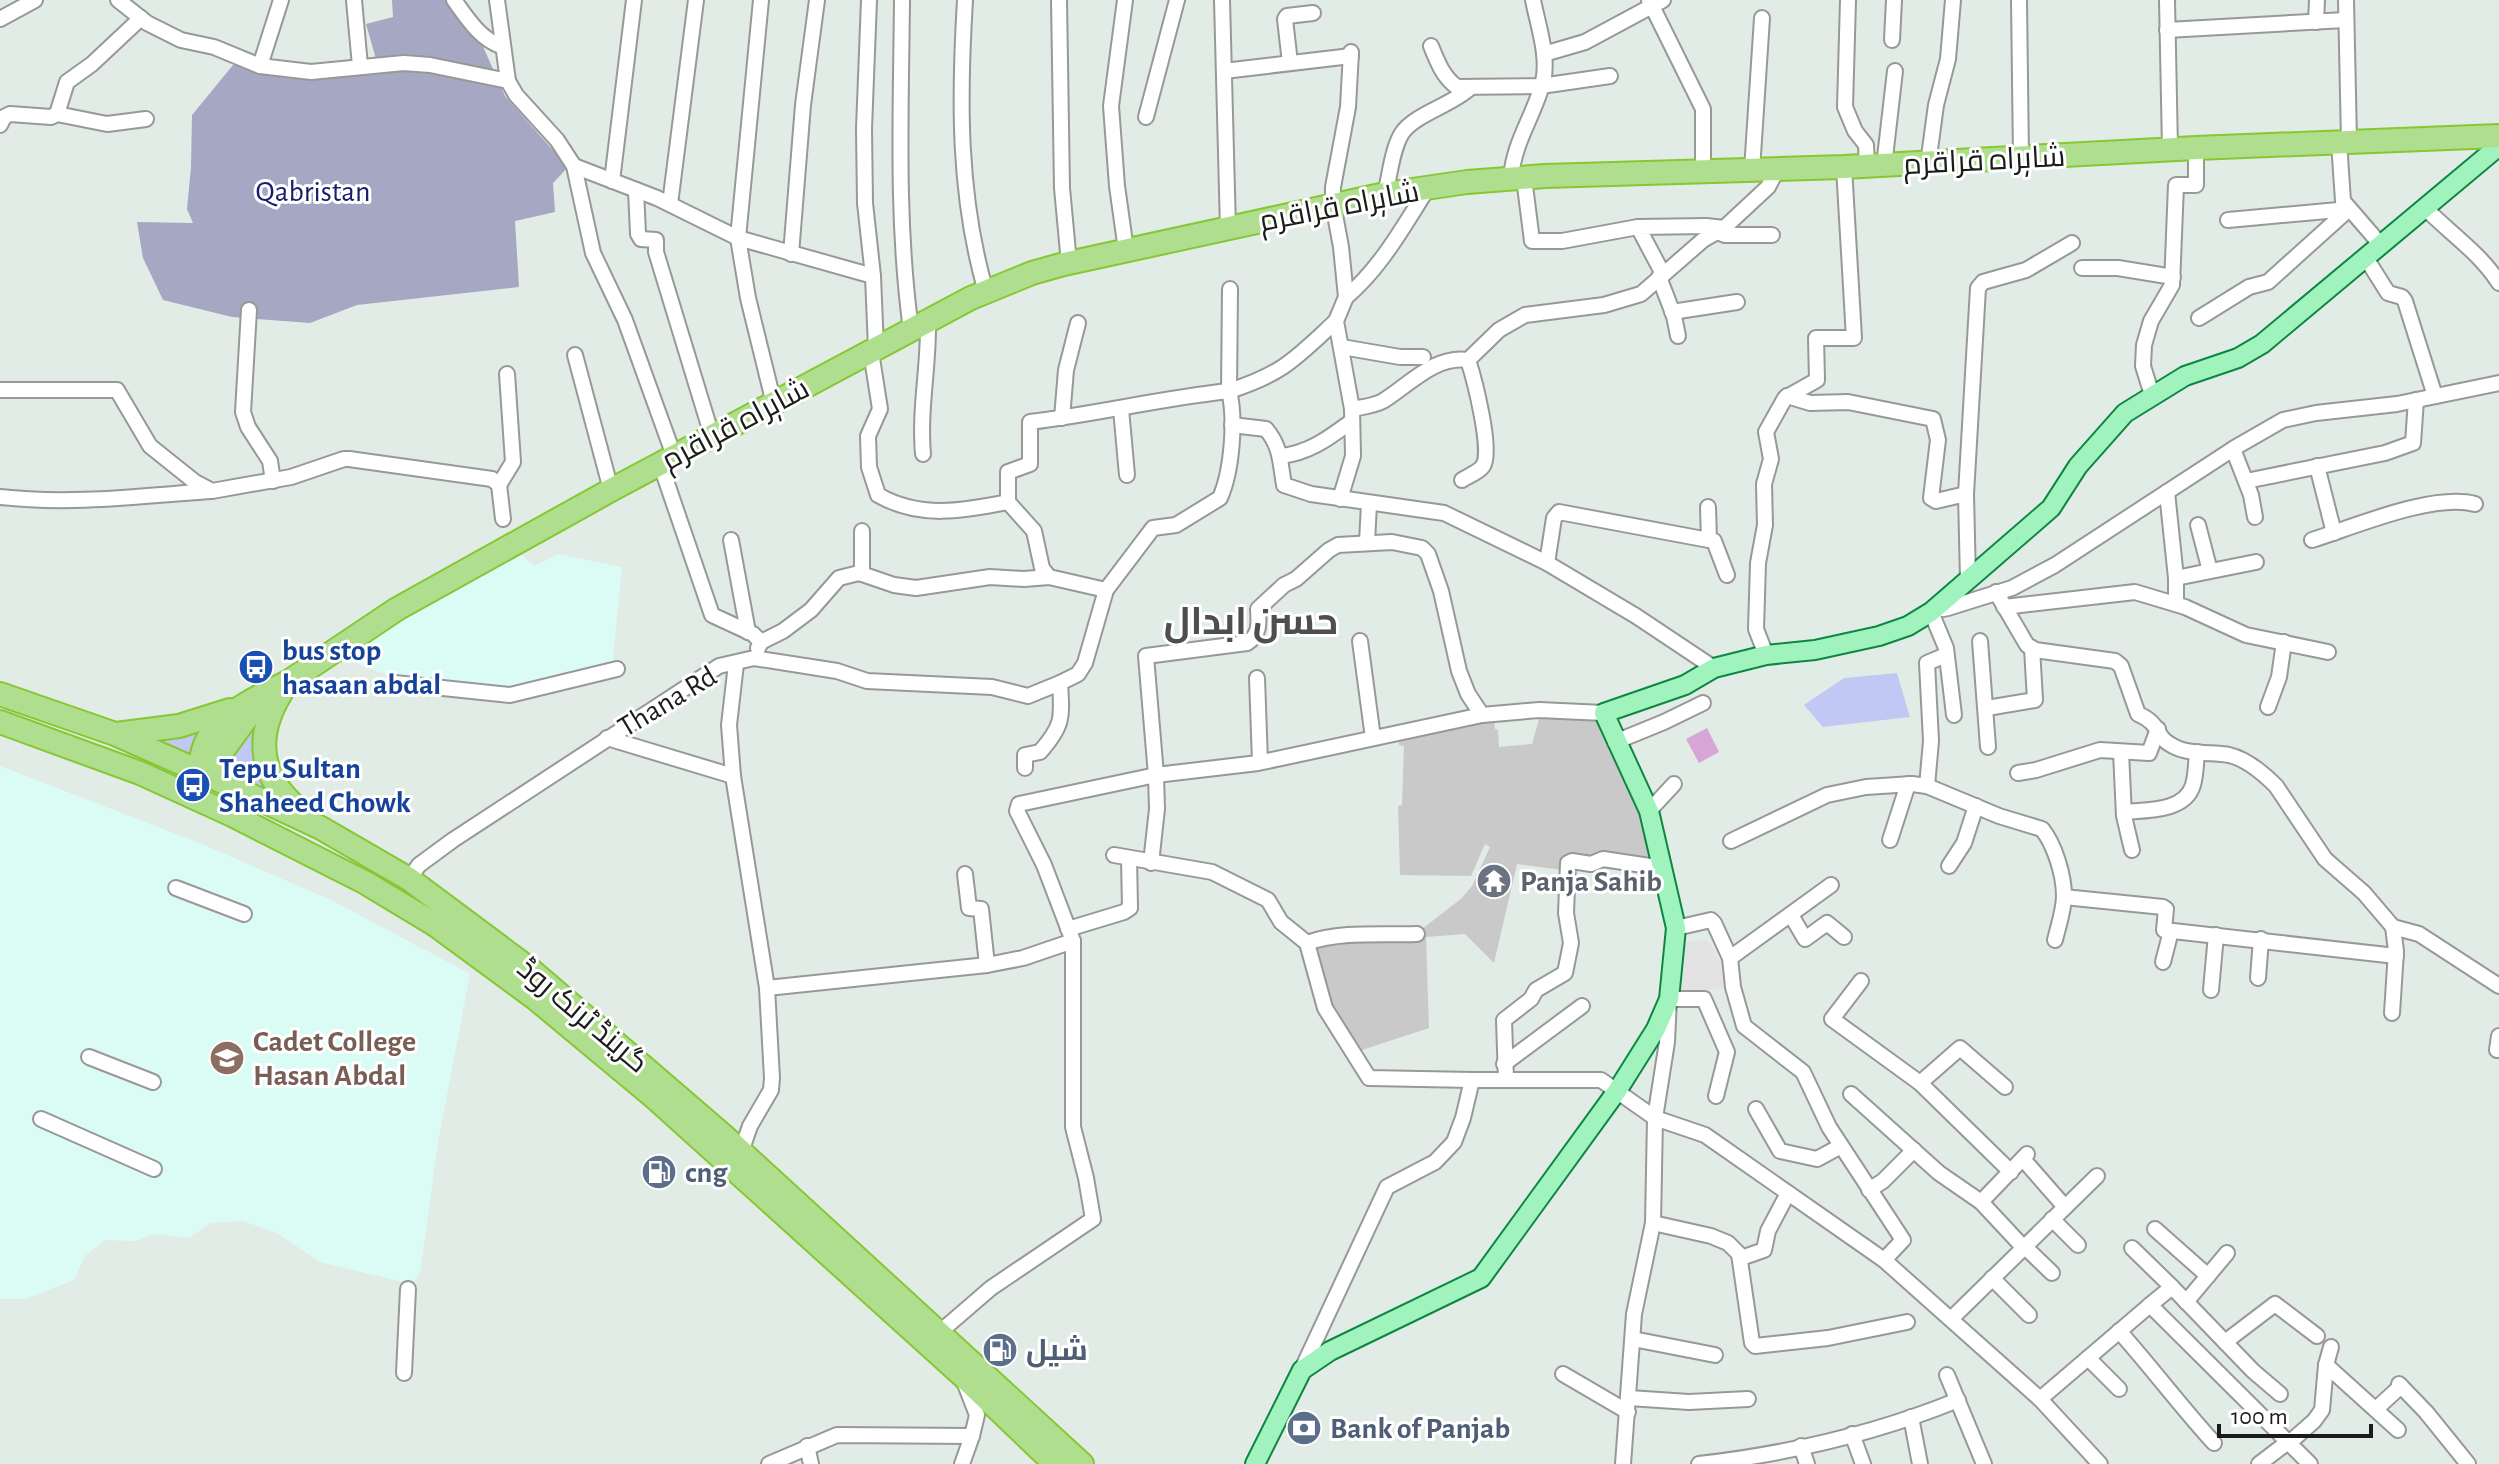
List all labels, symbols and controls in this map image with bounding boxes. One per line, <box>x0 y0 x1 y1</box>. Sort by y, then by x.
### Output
street label: شاہراہ قراقرم <box>1902 142 2066 184</box>
park label: Qabristan <box>256 177 370 207</box>
street label: شاہراہ قراقرم <box>1257 177 1423 241</box>
street label: شاہراہ قراقرم <box>657 373 816 480</box>
district label: حسن ابدال <box>1164 604 1338 644</box>
place label: bus stop hasaan abdal <box>282 636 441 700</box>
bus stop icon: bus stop hasaan abdal <box>237 648 275 686</box>
street label: Thana Rd <box>613 661 722 743</box>
place label: Tepu Sultan Shaheed Chowk <box>219 754 411 818</box>
bus stop icon: Tepu Sultan Shaheed Chowk <box>174 766 212 804</box>
temple icon: Panja Sahib <box>1475 862 1513 900</box>
place label: Panja Sahib <box>1520 867 1662 897</box>
street label: گرینڈ ٹرنک روڈ <box>511 953 653 1080</box>
place label: Cadet College Hasan Abdal <box>253 1027 416 1091</box>
school or university icon: Cadet College Hasan Abdal <box>208 1039 246 1077</box>
fuel station icon: cng <box>640 1153 678 1191</box>
place label: cng <box>685 1158 728 1188</box>
fuel station icon: شیل <box>981 1331 1019 1369</box>
place label: شیل <box>1026 1335 1088 1368</box>
scale bar <box>2219 1388 2371 1438</box>
text: 100 m <box>2231 1405 2288 1429</box>
bank icon: Bank of Panjab <box>1285 1409 1323 1447</box>
place label: Bank of Panjab <box>1330 1414 1510 1444</box>

